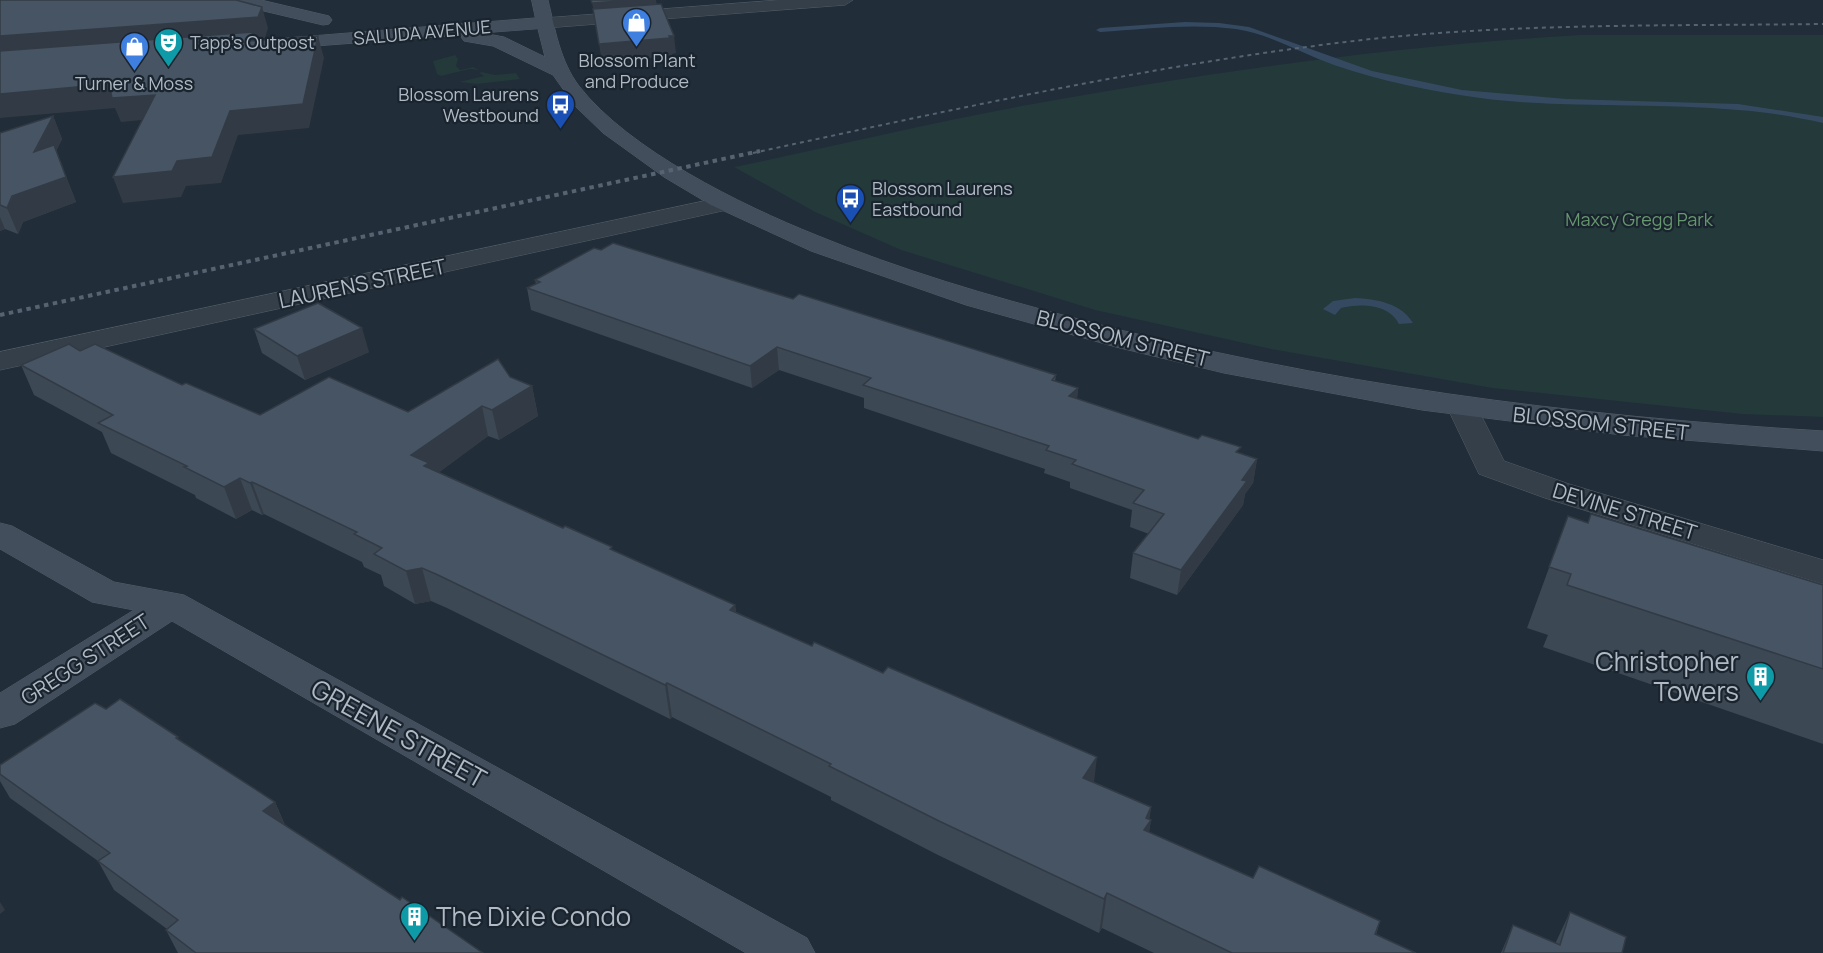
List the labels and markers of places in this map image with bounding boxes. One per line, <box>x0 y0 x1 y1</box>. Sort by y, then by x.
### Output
shop icon: Blossom Plant and Produce <box>621 7 653 49</box>
theatre icon: Tapp's Outpost <box>153 26 185 68</box>
shop icon: Turner & Moss <box>118 30 150 72</box>
place label: Tapp's Outpost <box>190 30 315 54</box>
place label: Blossom Plant and Produce <box>578 48 696 93</box>
place label: Turner & Moss <box>75 71 193 95</box>
place label: Blossom Laurens Westbound <box>398 82 539 127</box>
bus stop icon: Blossom Laurens Westbound <box>544 88 576 130</box>
place label: Blossom Laurens Eastbound <box>872 176 1013 221</box>
bus stop icon: Blossom Laurens Eastbound <box>835 182 867 224</box>
place label: Christopher Towers <box>1595 643 1739 709</box>
building icon: Christopher Towers <box>1744 660 1776 702</box>
place label: The Dixie Condo <box>436 898 631 934</box>
building icon: The Dixie Condo <box>399 900 431 942</box>

